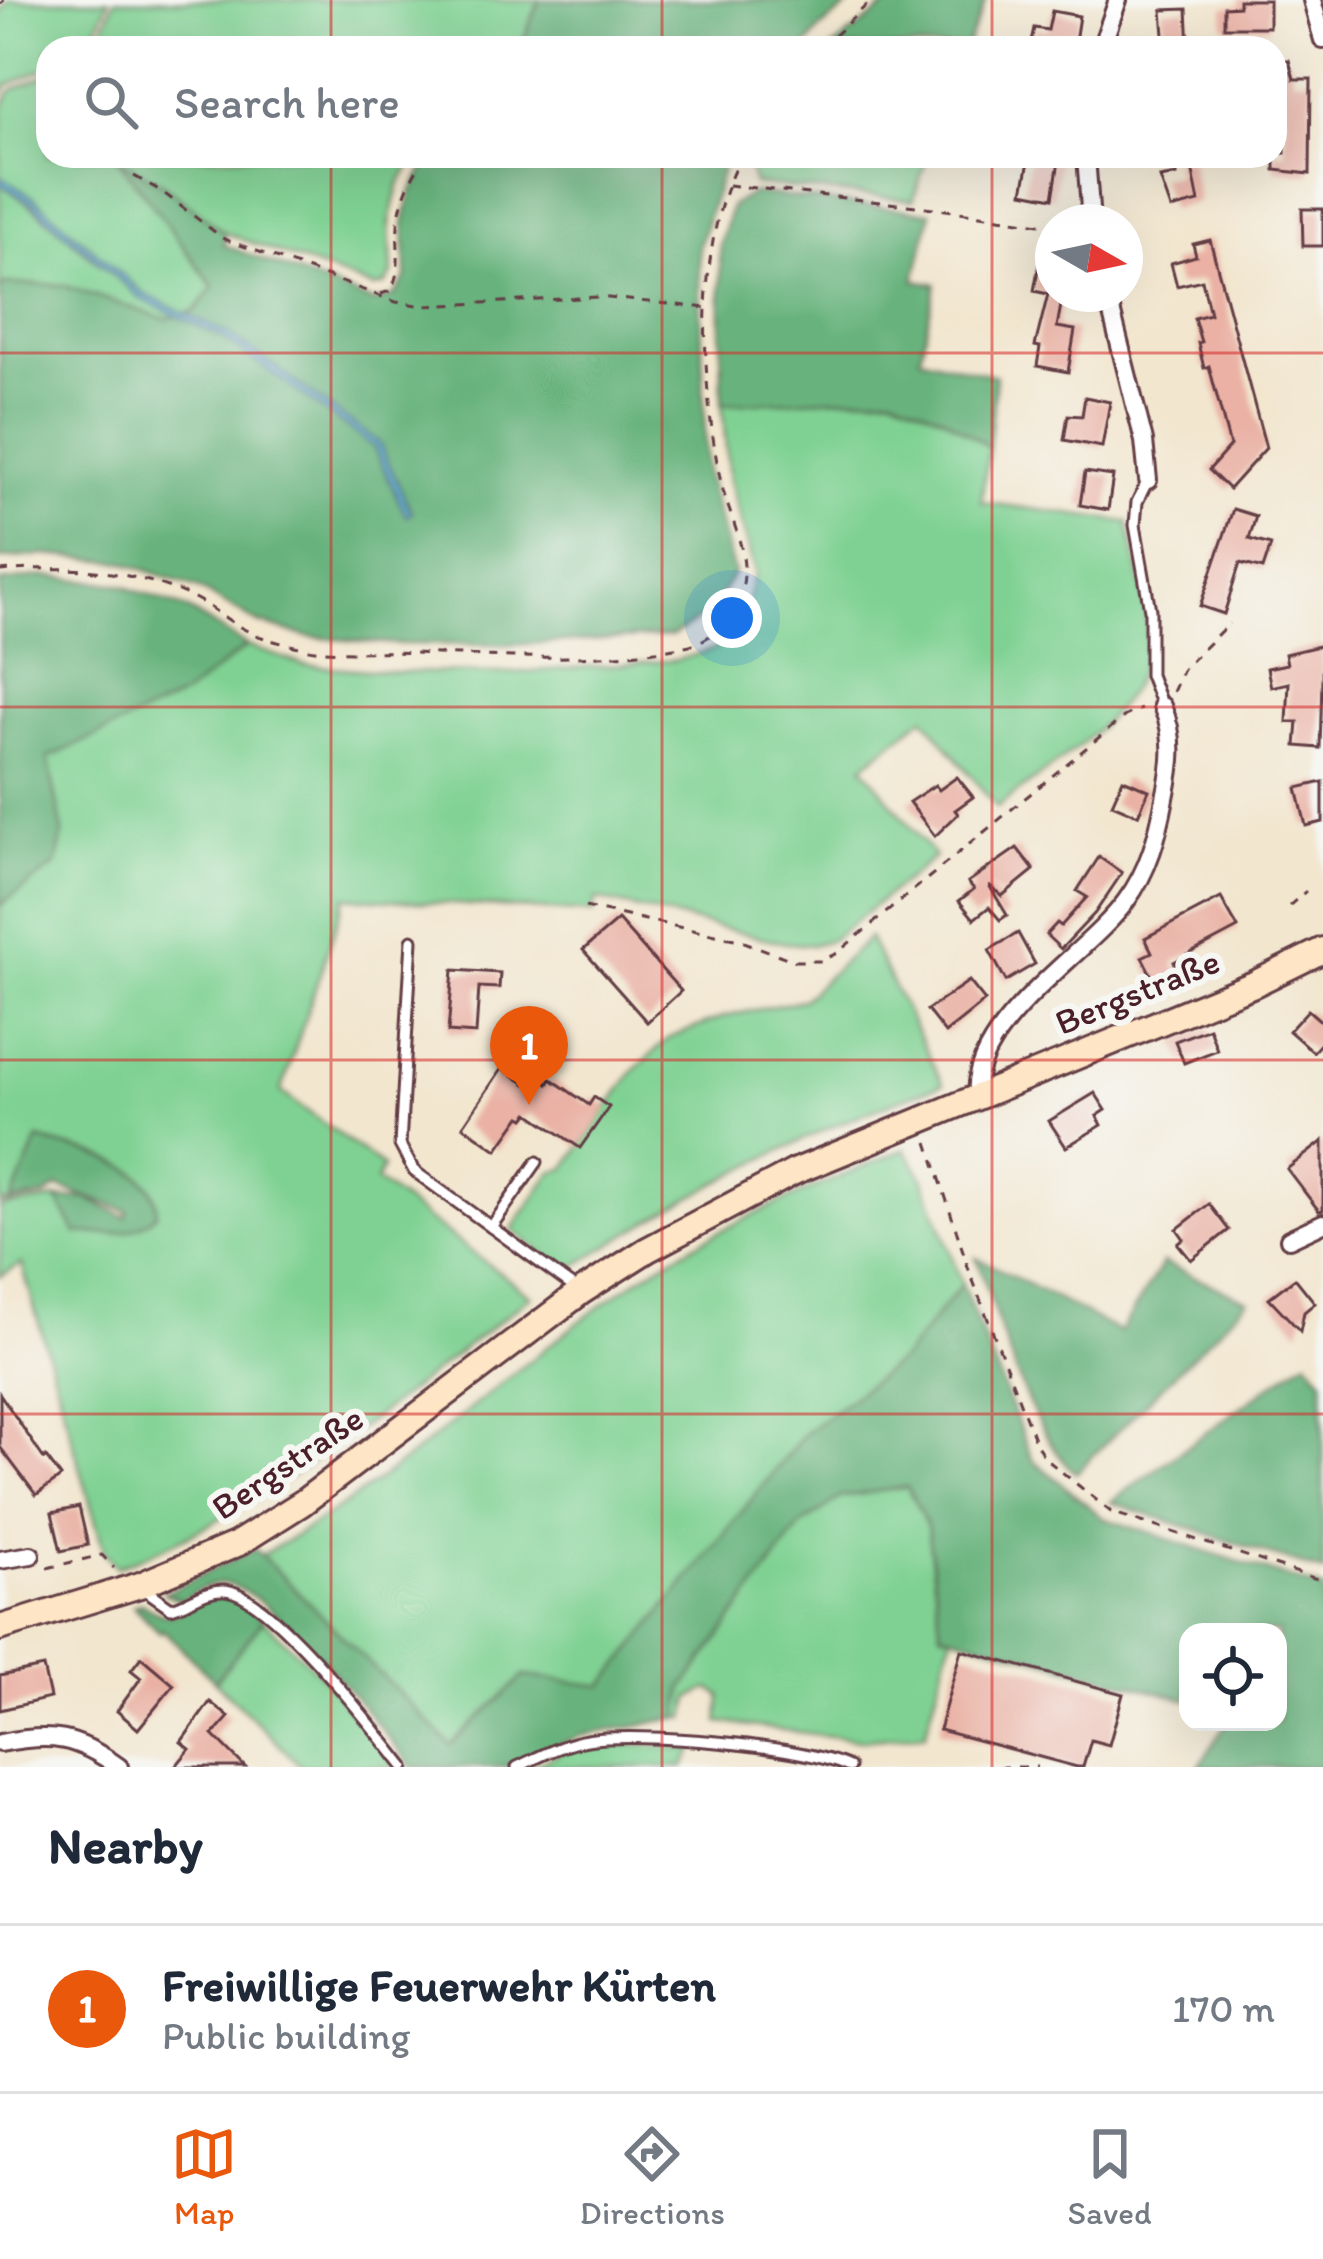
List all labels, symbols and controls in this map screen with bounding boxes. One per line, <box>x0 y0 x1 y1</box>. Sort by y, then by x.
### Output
search box <box>36 36 1287 168</box>
icon: search <box>78 69 144 135</box>
text: Search here <box>174 75 400 129</box>
north arrow <box>1035 204 1143 312</box>
your location <box>702 588 762 648</box>
street label: Bergstraße <box>1049 939 1226 1044</box>
pin: 1 <box>490 1006 568 1105</box>
street label: Bergstraße <box>203 1396 371 1529</box>
map controls <box>1179 1623 1287 1731</box>
button: locate <box>1179 1623 1287 1731</box>
text: Nearby <box>48 1815 203 1876</box>
text: Freiwillige Feuerwehr Kürten <box>162 1958 716 2012</box>
text: 1 <box>78 1985 96 2032</box>
text: 170 m <box>1172 1985 1275 2032</box>
text: Public building <box>162 2012 410 2059</box>
tab: Map <box>171 2121 237 2232</box>
tab: Directions <box>580 2121 725 2232</box>
tab: Saved <box>1068 2121 1152 2232</box>

